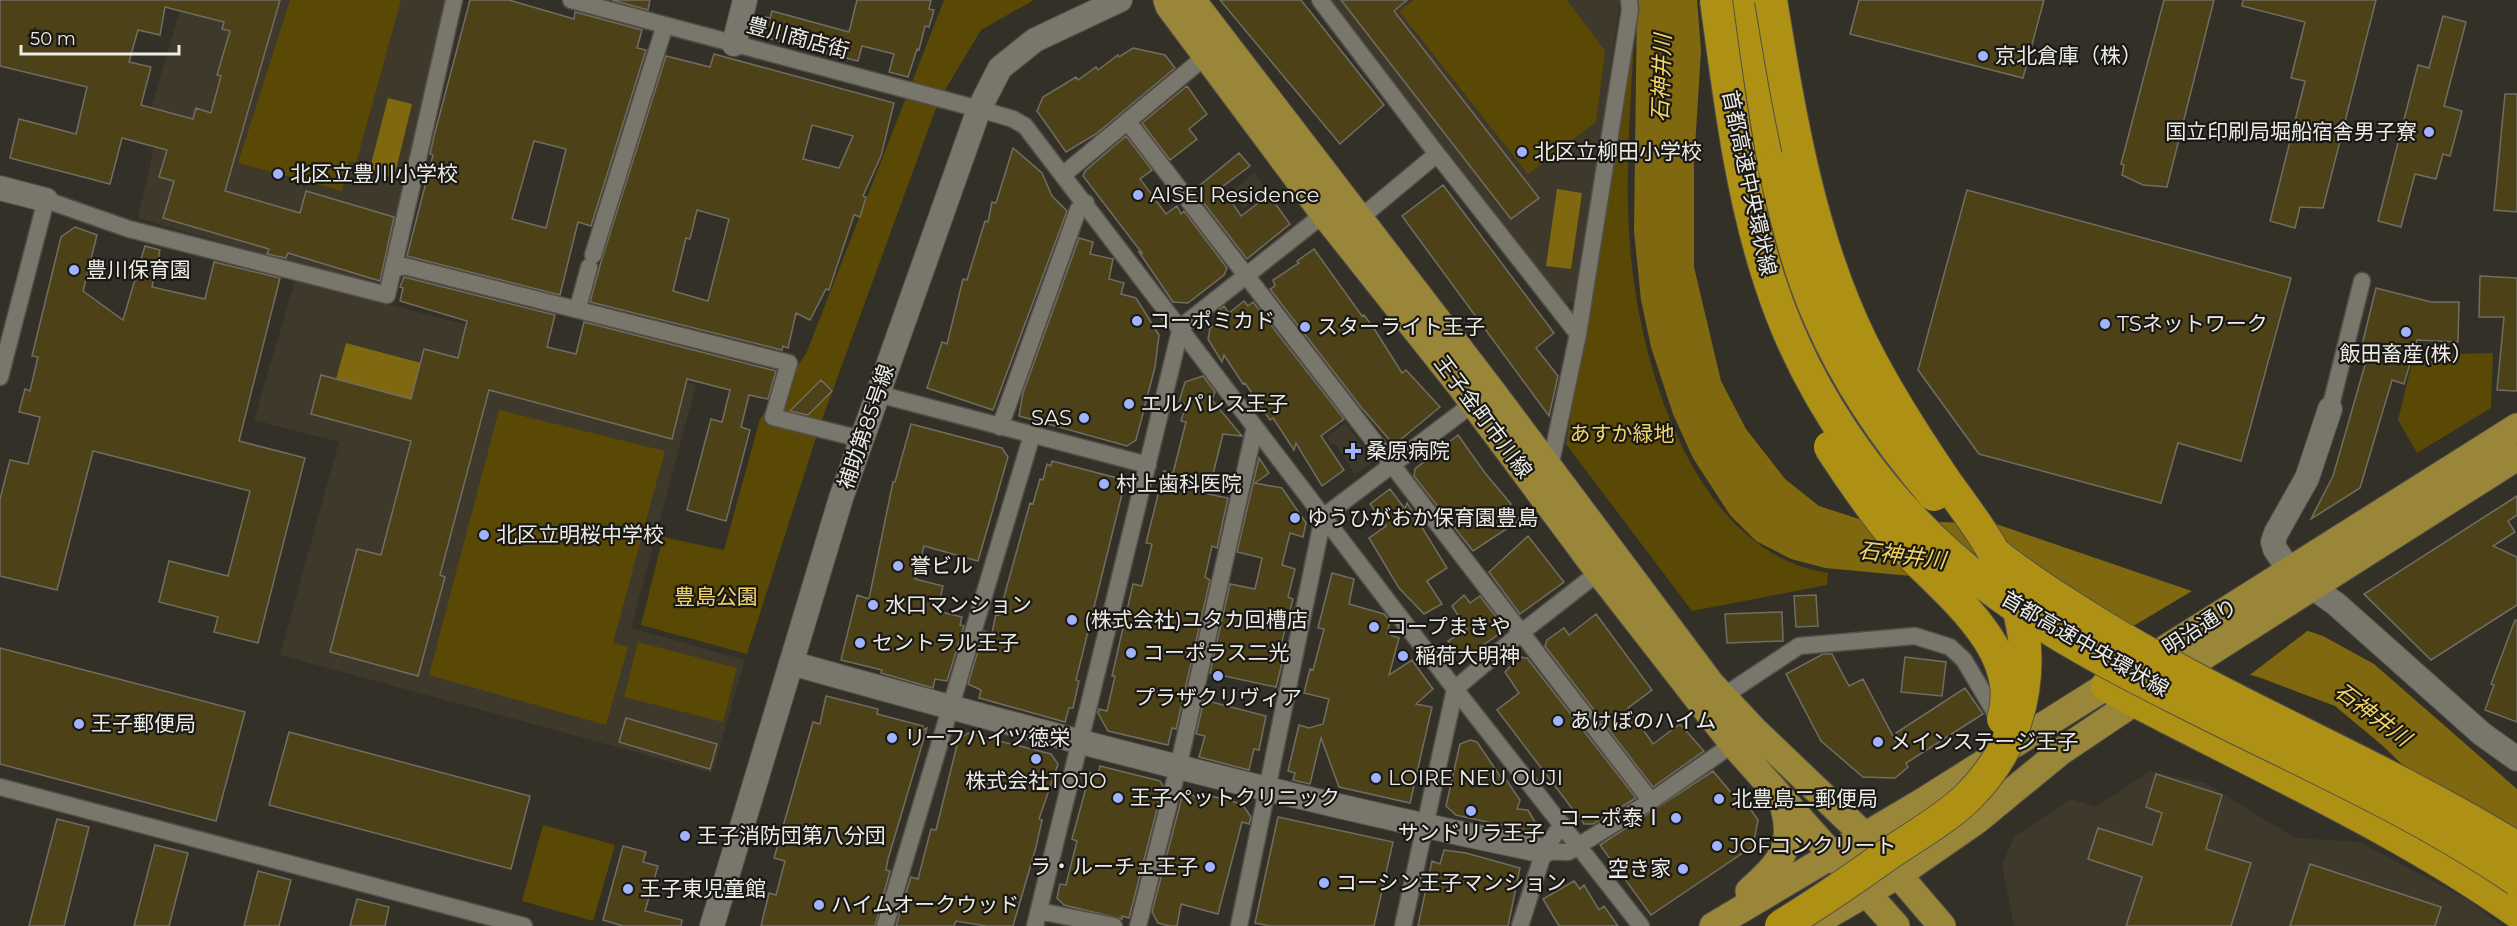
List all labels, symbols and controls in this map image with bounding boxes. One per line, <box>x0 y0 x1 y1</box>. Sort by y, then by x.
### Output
street label: 豊川商店街 <box>744 12 852 63</box>
scale bar <box>21 18 178 56</box>
text: 50 m <box>30 28 76 50</box>
water label: 石神井川 <box>1646 32 1677 122</box>
place label: 京北倉庫（株） <box>1995 43 2142 68</box>
marker: 京北倉庫（株） <box>1976 49 1990 63</box>
street label: 首都高速中央環状線 <box>1718 88 1781 278</box>
place label: 国立印刷局堀船宿舎男子寮 <box>2165 119 2417 144</box>
marker: 国立印刷局堀船宿舎男子寮 <box>2422 125 2436 139</box>
place label: 北区立柳田小学校 <box>1534 139 1702 164</box>
marker: 北区立柳田小学校 <box>1515 145 1529 159</box>
place label: 北区立豊川小学校 <box>290 161 458 186</box>
marker: 北区立豊川小学校 <box>271 167 285 181</box>
place label: AISEI Residence <box>1150 182 1319 207</box>
marker: AISEI Residence <box>1131 188 1145 202</box>
place label: 豊川保育園 <box>86 257 191 282</box>
marker: 豊川保育園 <box>67 263 81 277</box>
place label: コーポミカド <box>1149 308 1275 333</box>
place label: TSネットワーク <box>2117 311 2268 336</box>
marker: コーポミカド <box>1130 314 1144 328</box>
place label: スターライト王子 <box>1317 314 1485 339</box>
marker: TSネットワーク <box>2098 317 2112 331</box>
marker: スターライト王子 <box>1298 320 1312 334</box>
marker: 飯田畜産(株） <box>2399 325 2413 339</box>
place label: 飯田畜産(株） <box>2340 341 2472 366</box>
street label: 王子金町市川線 <box>1429 350 1538 483</box>
street label: 補助第85号線 <box>832 361 899 493</box>
place label: エルパレス王子 <box>1141 391 1288 416</box>
marker: エルパレス王子 <box>1122 397 1136 411</box>
place label: SAS <box>1031 405 1072 430</box>
marker: SAS <box>1077 411 1091 425</box>
park label: あすか緑地 <box>1570 421 1675 446</box>
place label: 桑原病院 <box>1366 438 1450 463</box>
marker: 桑原病院 <box>1344 442 1362 460</box>
place label: 村上歯科医院 <box>1116 471 1242 496</box>
marker: 村上歯科医院 <box>1097 477 1111 491</box>
place label: ゆうひがおか保育園豊島 <box>1307 505 1538 530</box>
marker: ゆうひがおか保育園豊島 <box>1288 511 1302 525</box>
place label: 北区立明桜中学校 <box>496 522 664 547</box>
marker: 北区立明桜中学校 <box>477 528 491 542</box>
water label: 石神井川 <box>1857 537 1949 575</box>
place label: 誉ビル <box>910 553 973 578</box>
marker: 誉ビル <box>891 559 905 573</box>
park label: 豊島公園 <box>674 584 758 609</box>
street label: 首都高速中央環状線 <box>1997 585 2173 702</box>
place label: 水口マンション <box>885 592 1032 617</box>
street label: 明治通り <box>2158 593 2242 660</box>
marker: 水口マンション <box>866 598 880 612</box>
place label: (株式会社)ユタカ回槽店 <box>1084 607 1308 632</box>
marker: (株式会社)ユタカ回槽店 <box>1065 613 1079 627</box>
place label: コープまきや <box>1386 614 1511 639</box>
marker: コープまきや <box>1367 620 1381 634</box>
place label: セントラル王子 <box>872 630 1019 655</box>
marker: セントラル王子 <box>853 636 867 650</box>
place label: コーポラス二光 <box>1143 640 1290 665</box>
place label: 稲荷大明神 <box>1415 643 1520 668</box>
marker: コーポラス二光 <box>1124 646 1138 660</box>
marker: 稲荷大明神 <box>1396 649 1410 663</box>
marker: プラザクリヴィア <box>1211 669 1225 683</box>
water label: 石神井川 <box>2329 677 2418 753</box>
place label: プラザクリヴィア <box>1134 685 1302 710</box>
place label: あけぼのハイム <box>1570 708 1716 733</box>
place label: 王子郵便局 <box>91 711 196 736</box>
marker: あけぼのハイム <box>1551 714 1565 728</box>
marker: 王子郵便局 <box>72 717 86 731</box>
place label: リーフハイツ徳栄 <box>904 725 1070 750</box>
place label: メインステージ王子 <box>1890 729 2078 754</box>
marker: リーフハイツ徳栄 <box>885 731 899 745</box>
marker: メインステージ王子 <box>1871 735 1885 749</box>
marker: 株式会社TOJO <box>1029 752 1043 766</box>
place label: LOIRE NEU OUJI <box>1388 765 1563 790</box>
place label: 株式会社TOJO <box>965 768 1107 793</box>
marker: LOIRE NEU OUJI <box>1369 771 1383 785</box>
place label: 王子ペットクリニック <box>1130 785 1340 810</box>
place label: 北豊島二郵便局 <box>1731 786 1878 811</box>
marker: 王子ペットクリニック <box>1111 791 1125 805</box>
marker: 北豊島二郵便局 <box>1712 792 1726 806</box>
marker: サンドリラ王子 <box>1464 804 1478 818</box>
place label: コーポ泰Ⅰ <box>1559 805 1664 830</box>
marker: コーポ泰Ⅰ <box>1669 811 1683 825</box>
place label: サンドリラ王子 <box>1398 820 1545 845</box>
place label: 王子消防団第八分団 <box>697 823 886 848</box>
marker: 王子消防団第八分団 <box>678 829 692 843</box>
place label: JOFコンクリート <box>1728 833 1896 858</box>
marker: JOFコンクリート <box>1710 839 1724 853</box>
place label: ラ・ルーチェ王子 <box>1030 854 1198 879</box>
place label: 空き家 <box>1608 856 1671 881</box>
marker: ラ・ルーチェ王子 <box>1203 860 1217 874</box>
marker: 空き家 <box>1676 862 1690 876</box>
place label: コーシン王子マンション <box>1336 870 1567 895</box>
place label: 王子東児童館 <box>640 876 766 901</box>
marker: コーシン王子マンション <box>1317 876 1331 890</box>
marker: 王子東児童館 <box>621 882 635 896</box>
place label: ハイムオークウッド <box>831 892 1019 917</box>
marker: ハイムオークウッド <box>812 898 826 912</box>

